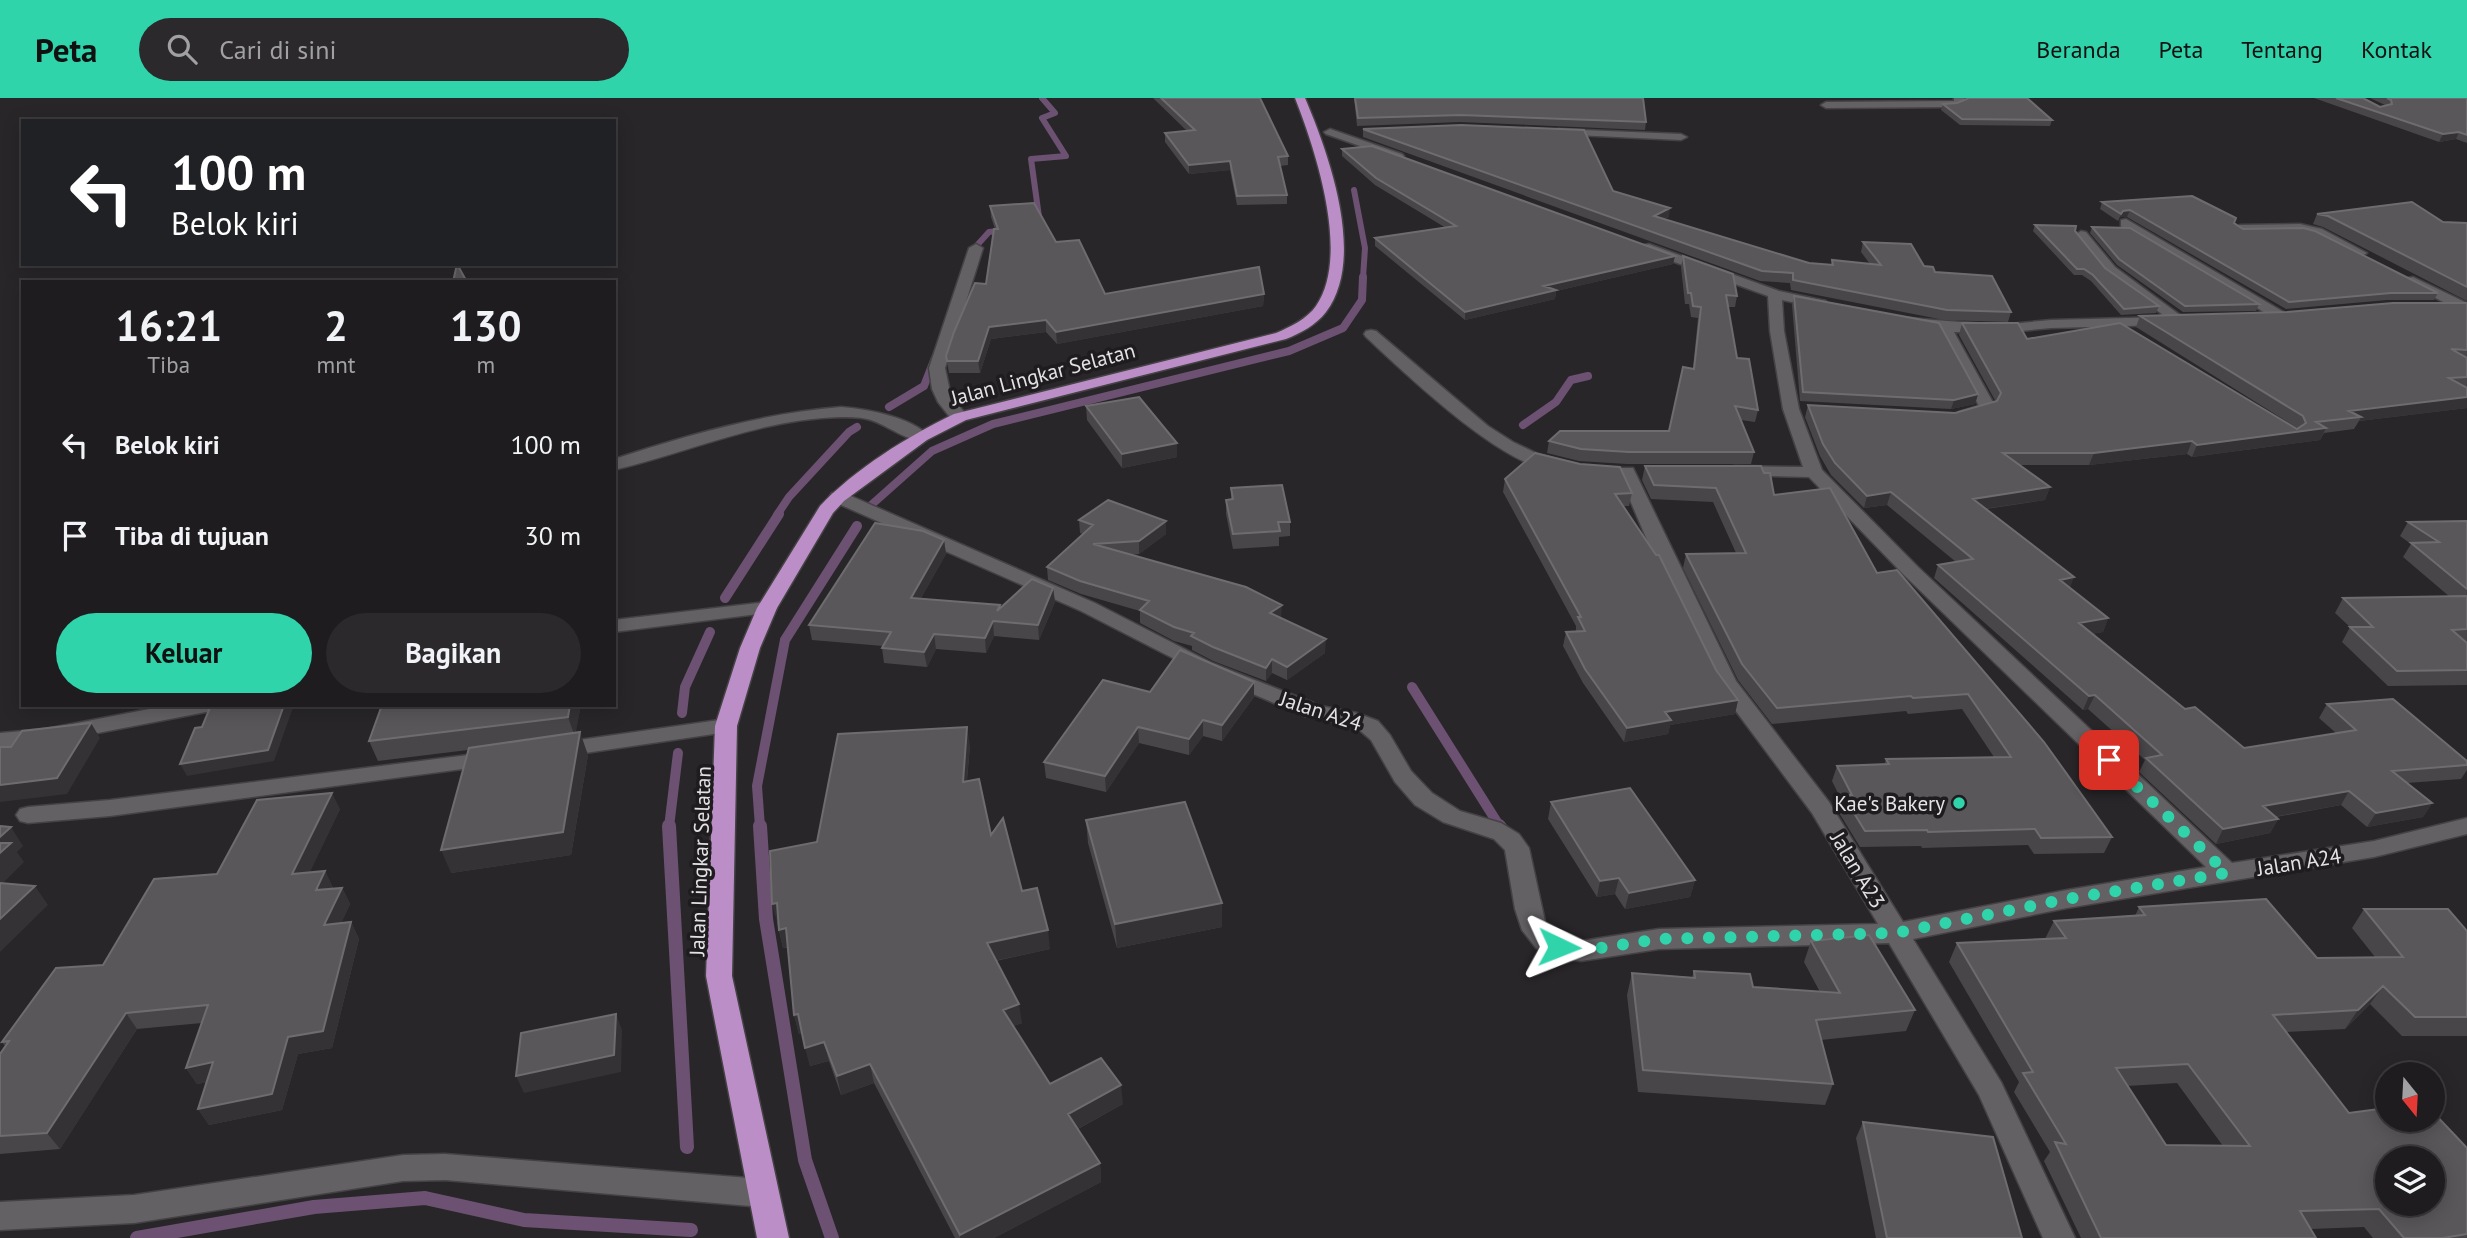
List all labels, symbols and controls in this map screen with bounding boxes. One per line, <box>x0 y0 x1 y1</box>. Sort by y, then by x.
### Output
search box <box>139 18 629 81</box>
text: Peta <box>35 28 97 71</box>
icon: search <box>163 30 201 68</box>
text: Cari di sini <box>219 33 336 66</box>
text: Beranda <box>2036 34 2121 65</box>
text: Peta <box>2159 34 2203 65</box>
text: Tentang <box>2241 34 2323 65</box>
text: Kontak <box>2361 34 2432 65</box>
text: 100 m <box>171 140 306 204</box>
icon: left <box>56 147 147 238</box>
text: Belok kiri <box>171 202 299 244</box>
text: 16:21 <box>115 298 222 353</box>
text: 2 <box>324 298 348 353</box>
text: 130 <box>450 298 521 353</box>
street label: Jalan Lingkar Selatan <box>947 336 1138 412</box>
text: Tiba <box>147 350 190 379</box>
text: mnt <box>317 350 356 379</box>
text: m <box>476 350 495 379</box>
icon: left <box>56 426 94 464</box>
text: Belok kiri <box>115 428 220 461</box>
text: 100 m <box>510 428 581 461</box>
icon: arrive <box>56 517 94 555</box>
text: Tiba di tujuan <box>115 519 269 552</box>
text: 30 m <box>525 519 581 552</box>
button: Keluar <box>56 613 312 693</box>
button: Bagikan <box>326 613 581 693</box>
street label: Jalan A24 <box>1276 685 1365 737</box>
pin <box>2079 730 2139 790</box>
icon: arrive <box>2090 741 2128 779</box>
street label: Jalan Lingkar Selatan <box>683 766 717 957</box>
place label: Kae's Bakery <box>1834 790 1945 817</box>
marker: Kae's Bakery <box>1951 795 1967 811</box>
street label: Jalan A23 <box>1824 826 1891 913</box>
street label: Jalan A24 <box>2254 842 2343 882</box>
position arrow <box>1522 910 1596 984</box>
north arrow <box>2375 1062 2445 1132</box>
map controls <box>2375 1062 2445 1216</box>
button: layers <box>2375 1146 2445 1216</box>

